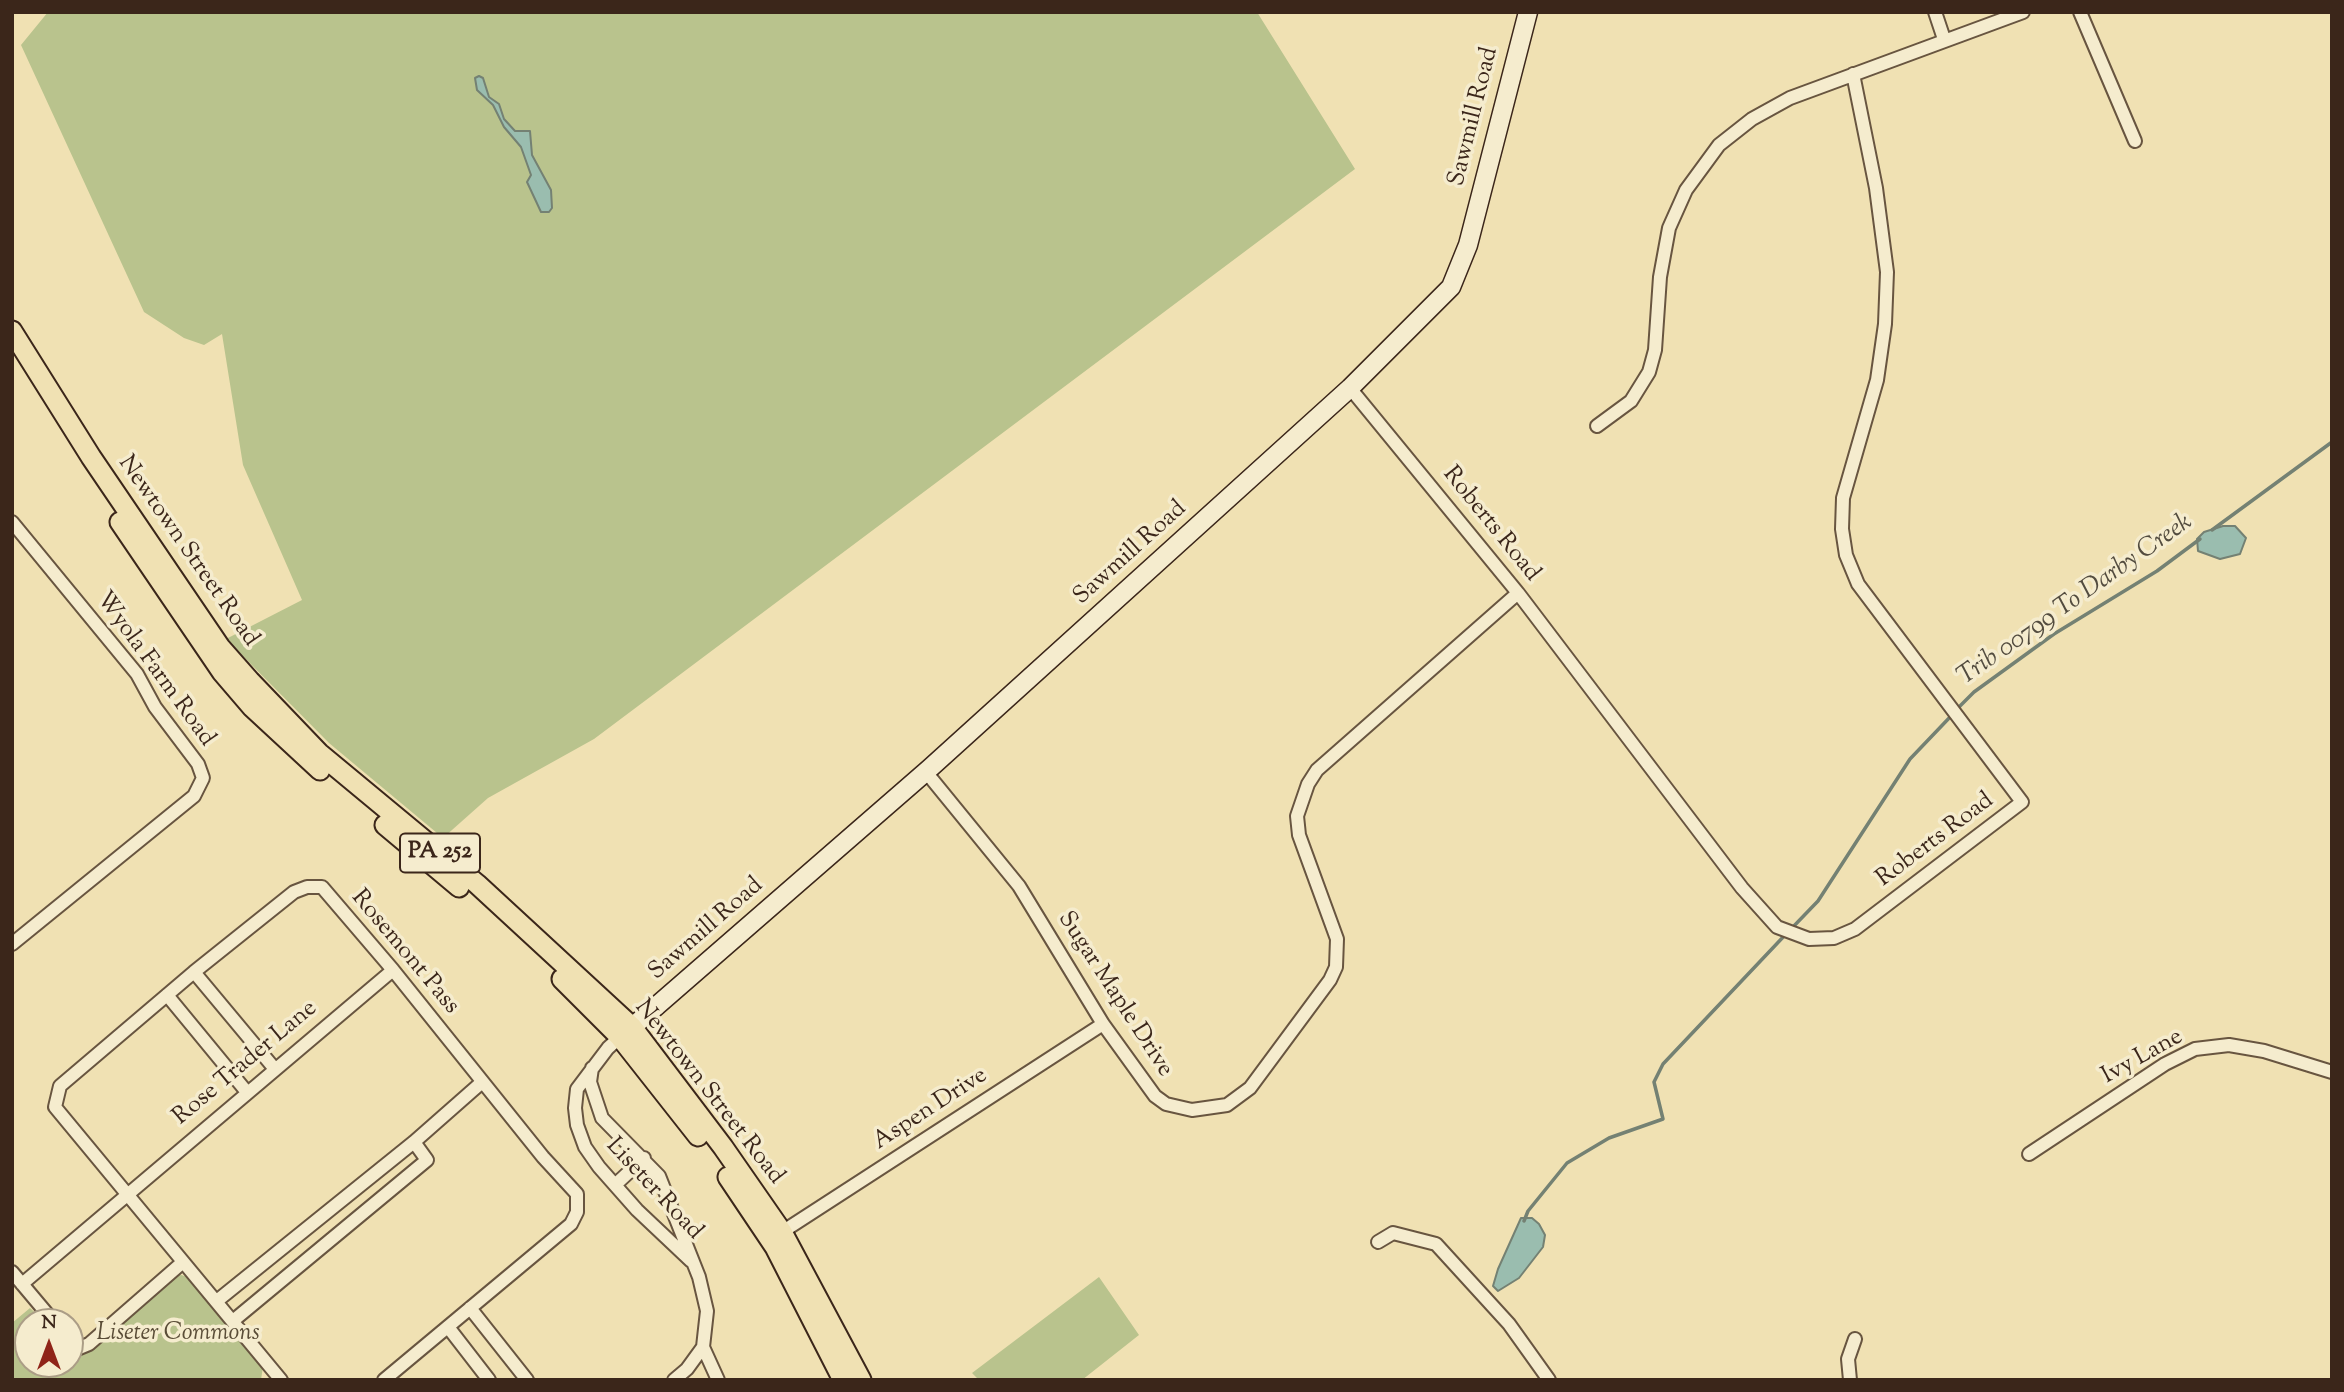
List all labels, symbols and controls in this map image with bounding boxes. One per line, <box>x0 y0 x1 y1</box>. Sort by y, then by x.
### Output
street label: Sawmill Road <box>1444 45 1506 189</box>
street label: Newtown Street Road <box>110 451 264 653</box>
street label: Roberts Road <box>1435 462 1545 588</box>
street label: Sawmill Road <box>1069 496 1193 612</box>
water label: Trib 00799 To Darby Creek <box>1953 508 2199 694</box>
street label: Wyola Farm Road <box>88 587 220 753</box>
street label: Roberts Road <box>1872 788 2000 894</box>
road number: PA 252 <box>400 834 480 873</box>
street label: Sawmill Road <box>644 873 770 987</box>
street label: Rosemont Pass <box>344 885 464 1021</box>
street label: Sugar Maple Drive <box>1050 907 1178 1083</box>
street label: Rose Trader Lane <box>168 995 324 1133</box>
street label: Newtown Street Road <box>627 995 789 1191</box>
street label: Ivy Lane <box>2097 1024 2189 1092</box>
street label: Aspen Drive <box>868 1062 994 1158</box>
street label: Liseter Road <box>598 1133 708 1247</box>
north arrow <box>14 1308 84 1378</box>
text: N <box>41 1310 57 1337</box>
park label: Liseter Commons <box>96 1321 260 1349</box>

